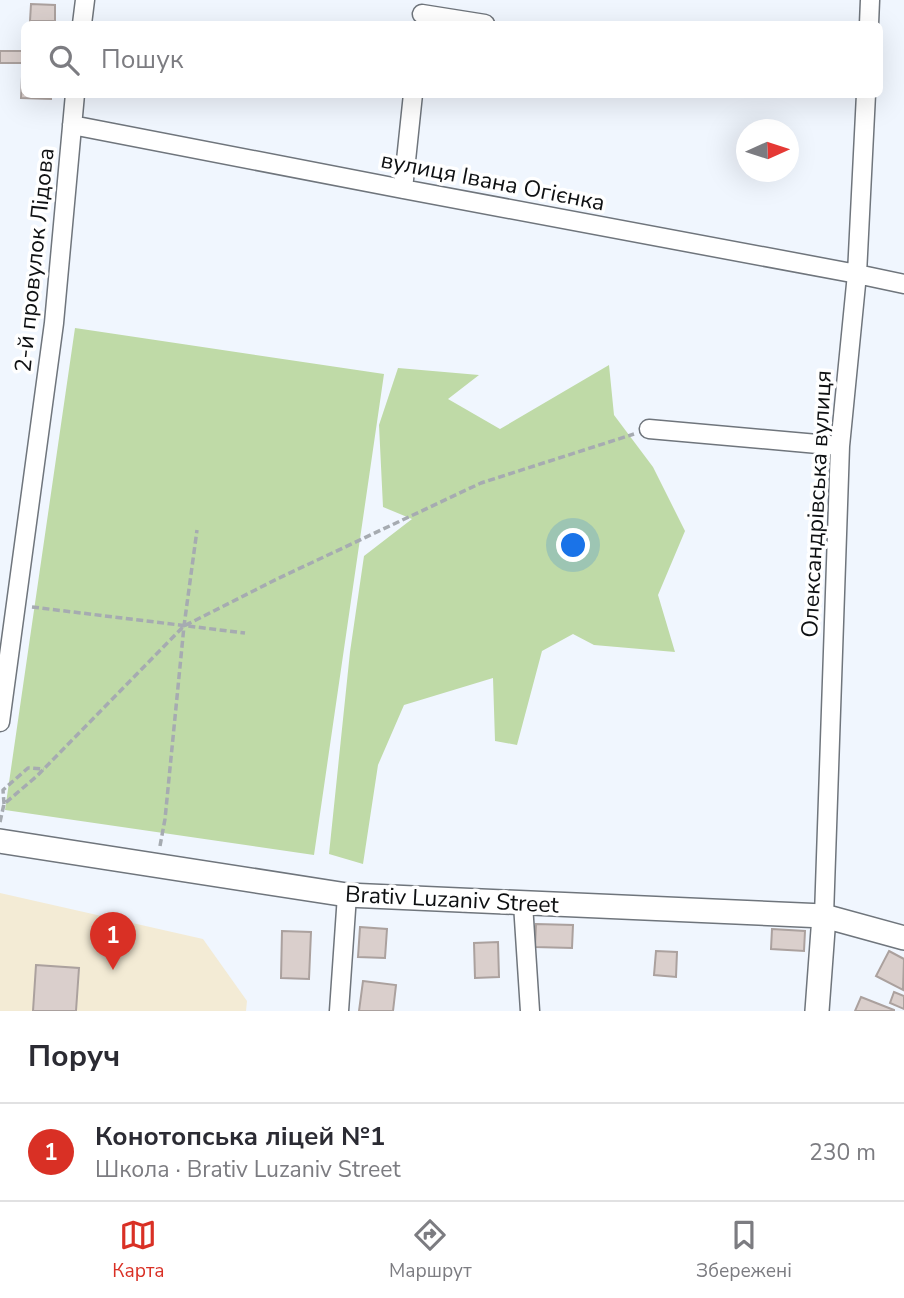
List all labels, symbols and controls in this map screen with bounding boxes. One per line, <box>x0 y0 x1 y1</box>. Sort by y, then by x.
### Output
search box <box>21 21 883 98</box>
icon: search <box>45 41 83 79</box>
text: Пошук <box>101 42 183 77</box>
north arrow <box>736 119 799 182</box>
street label: вулиця Івана Огієнка <box>378 145 608 218</box>
street label: 2-й провулок Лідова <box>7 146 62 374</box>
street label: Олександрівська вулиця <box>794 370 839 639</box>
your location <box>556 528 590 562</box>
street label: Brativ Luzaniv Street <box>344 878 560 921</box>
pin: 1 <box>90 912 136 970</box>
text: Поруч <box>28 1036 120 1077</box>
text: Конотопська ліцей №1 <box>95 1119 385 1154</box>
text: 1 <box>44 1137 58 1168</box>
text: 230 m <box>809 1137 876 1168</box>
text: Школа · Brativ Luzaniv Street <box>95 1154 401 1185</box>
tab: Карта <box>112 1216 165 1284</box>
tab: Маршрут <box>389 1216 472 1284</box>
tab: Збережені <box>696 1216 792 1284</box>

